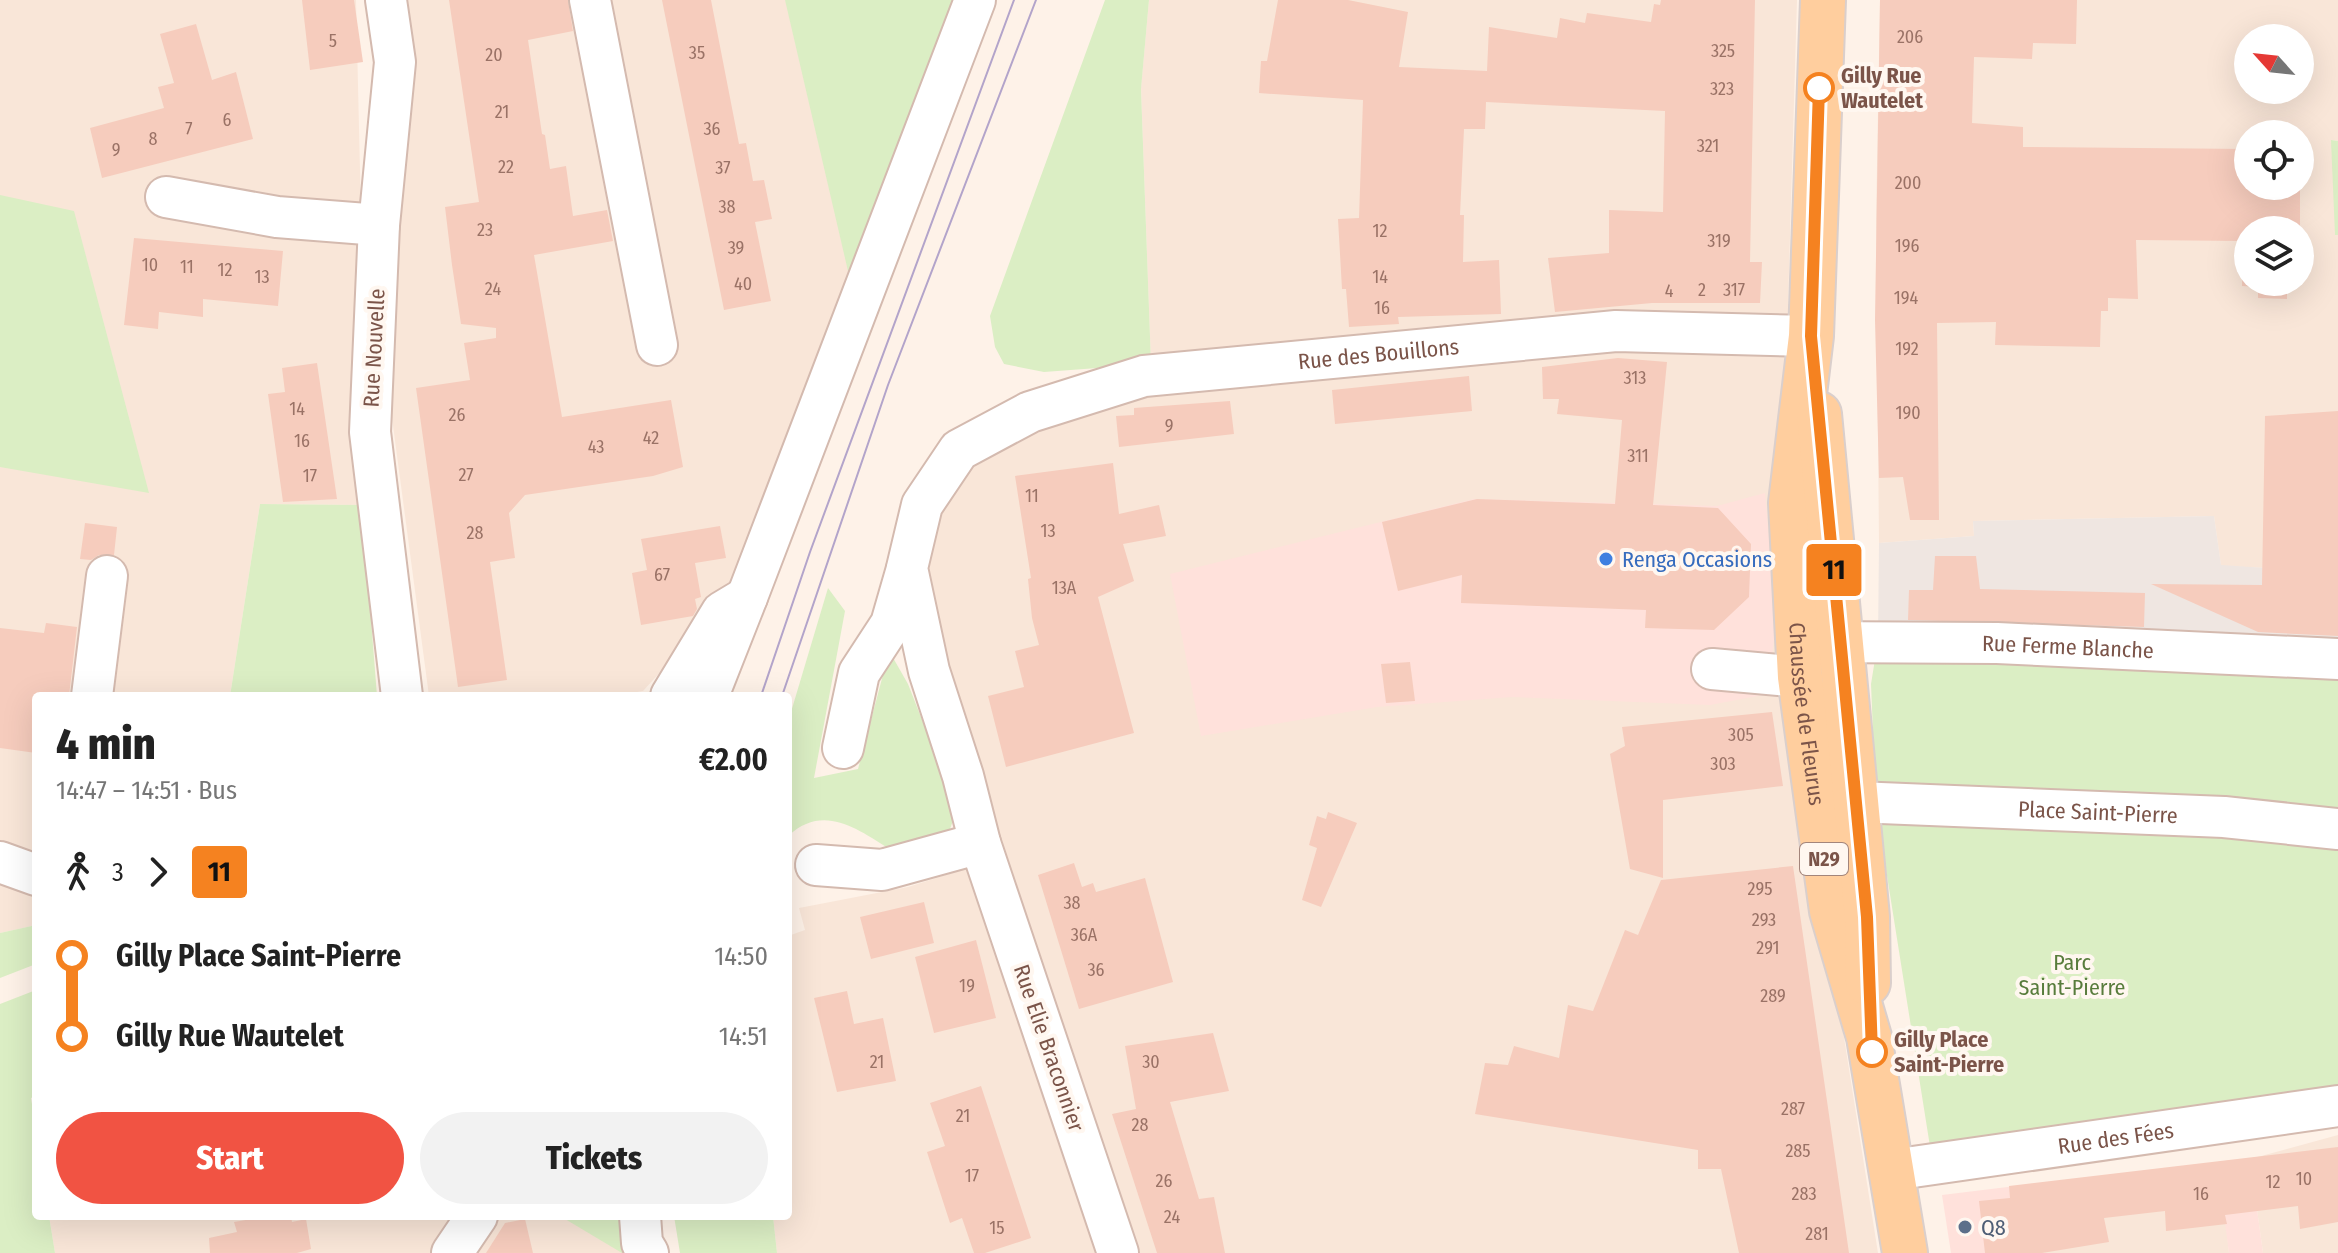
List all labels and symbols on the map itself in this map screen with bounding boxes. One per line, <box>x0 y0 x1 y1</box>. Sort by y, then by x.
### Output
north arrow <box>2234 24 2314 104</box>
house number: 206 <box>1897 26 1923 48</box>
house number: 5 <box>329 30 337 52</box>
house number: 325 <box>1711 40 1735 62</box>
house number: 35 <box>689 42 705 64</box>
house number: 20 <box>485 44 503 66</box>
place label: Gilly Rue Wautelet <box>1841 62 1923 114</box>
marker: Gilly Rue Wautelet <box>1804 73 1834 103</box>
house number: 323 <box>1710 78 1734 100</box>
house number: 21 <box>495 101 509 123</box>
house number: 6 <box>223 109 232 131</box>
house number: 7 <box>185 118 193 140</box>
house number: 36 <box>703 118 721 140</box>
house number: 8 <box>149 128 158 150</box>
house number: 321 <box>1697 135 1719 157</box>
house number: 9 <box>112 139 120 161</box>
house number: 22 <box>498 156 514 178</box>
house number: 37 <box>715 157 731 179</box>
house number: 200 <box>1895 172 1921 194</box>
house number: 38 <box>718 196 736 218</box>
house number: 23 <box>477 219 493 241</box>
house number: 12 <box>1373 220 1388 242</box>
house number: 319 <box>1707 230 1731 252</box>
house number: 196 <box>1895 235 1919 257</box>
house number: 39 <box>728 237 744 259</box>
house number: 10 <box>142 254 158 276</box>
house number: 11 <box>180 256 194 278</box>
house number: 12 <box>218 259 233 281</box>
house number: 13 <box>254 266 270 288</box>
house number: 14 <box>1372 266 1388 288</box>
house number: 40 <box>734 273 752 295</box>
house number: 24 <box>485 278 501 300</box>
house number: 2 <box>1698 279 1706 301</box>
house number: 317 <box>1723 279 1745 301</box>
house number: 4 <box>1665 280 1674 302</box>
house number: 194 <box>1894 287 1918 309</box>
street label: Rue Nouvelle <box>357 288 391 408</box>
house number: 16 <box>1374 297 1390 319</box>
street label: Rue des Bouillons <box>1297 333 1460 375</box>
house number: 192 <box>1895 338 1919 360</box>
house number: 313 <box>1624 367 1646 389</box>
house number: 14 <box>289 398 305 420</box>
house number: 190 <box>1895 402 1921 424</box>
house number: 26 <box>449 404 466 426</box>
house number: 9 <box>1165 415 1173 437</box>
house number: 42 <box>643 427 659 449</box>
house number: 16 <box>294 430 310 452</box>
house number: 43 <box>588 436 604 458</box>
house number: 311 <box>1627 445 1649 467</box>
house number: 27 <box>458 464 474 486</box>
house number: 17 <box>303 465 317 487</box>
house number: 11 <box>1025 485 1039 507</box>
house number: 13 <box>1040 520 1056 542</box>
house number: 28 <box>467 522 483 544</box>
line badge: 11 <box>1798 544 1870 596</box>
place label: Renga Occasions <box>1622 546 1772 573</box>
marker: Renga Occasions <box>1597 550 1615 568</box>
house number: 67 <box>654 564 670 586</box>
house number: 13A <box>1052 577 1077 599</box>
street label: Chaussée de Fleurus <box>1784 622 1831 807</box>
street label: Rue Ferme Blanche <box>1982 629 2154 664</box>
house number: 305 <box>1728 724 1754 746</box>
house number: 303 <box>1710 753 1736 775</box>
street label: Place Saint-Pierre <box>2017 795 2178 829</box>
road number: N29 <box>1800 843 1848 875</box>
house number: 295 <box>1748 878 1772 900</box>
house number: 38 <box>1063 892 1081 914</box>
house number: 293 <box>1752 909 1776 931</box>
house number: 36A <box>1071 924 1098 946</box>
house number: 291 <box>1756 937 1780 959</box>
park label: Parc Saint-Pierre <box>2019 949 2125 1001</box>
house number: 36 <box>1087 959 1105 981</box>
street label: Rue Elie Braconnier <box>1008 961 1090 1135</box>
house number: 19 <box>959 975 975 997</box>
house number: 289 <box>1760 985 1786 1007</box>
place label: Gilly Place Saint-Pierre <box>1894 1026 2004 1078</box>
marker: Gilly Place Saint-Pierre <box>1857 1037 1887 1067</box>
house number: 21 <box>870 1051 884 1073</box>
house number: 30 <box>1142 1051 1160 1073</box>
house number: 287 <box>1781 1098 1805 1120</box>
house number: 21 <box>956 1105 970 1127</box>
house number: 28 <box>1132 1114 1148 1136</box>
street label: Rue des Fées <box>2056 1116 2175 1160</box>
house number: 285 <box>1785 1140 1811 1162</box>
house number: 17 <box>965 1165 979 1187</box>
house number: 10 <box>2296 1168 2312 1190</box>
house number: 26 <box>1156 1170 1173 1192</box>
house number: 12 <box>2266 1171 2281 1193</box>
house number: 283 <box>1791 1183 1817 1205</box>
house number: 16 <box>2193 1183 2209 1205</box>
house number: 24 <box>1164 1206 1180 1228</box>
place label: Q8 <box>1981 1214 2006 1241</box>
house number: 15 <box>989 1217 1005 1239</box>
marker: Q8 <box>1956 1218 1974 1236</box>
house number: 281 <box>1805 1223 1829 1245</box>

